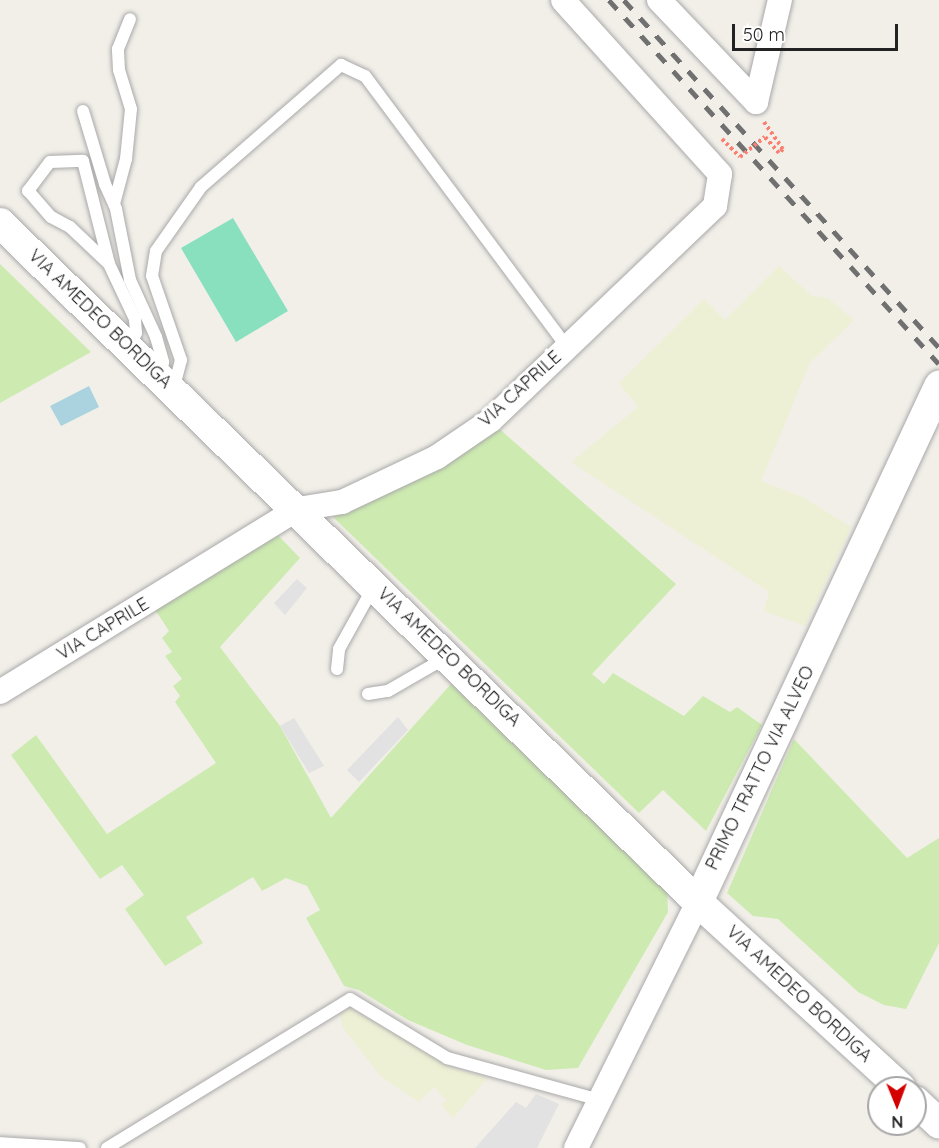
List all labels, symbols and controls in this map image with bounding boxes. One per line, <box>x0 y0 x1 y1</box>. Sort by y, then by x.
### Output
scale bar <box>735 12 902 50</box>
text: 50 m <box>743 23 785 46</box>
street label: VIA AMEDEO BORDIGA <box>24 245 176 393</box>
street label: VIA CAPRILE <box>474 346 566 432</box>
street label: VIA AMEDEO BORDIGA <box>373 583 525 731</box>
street label: VIA CAPRILE <box>53 593 153 665</box>
street label: PRIMO TRATTO VIA ALVEO <box>701 662 819 874</box>
street label: VIA AMEDEO BORDIGA <box>722 921 876 1067</box>
north arrow <box>867 1076 927 1136</box>
text: N <box>891 1112 903 1132</box>

